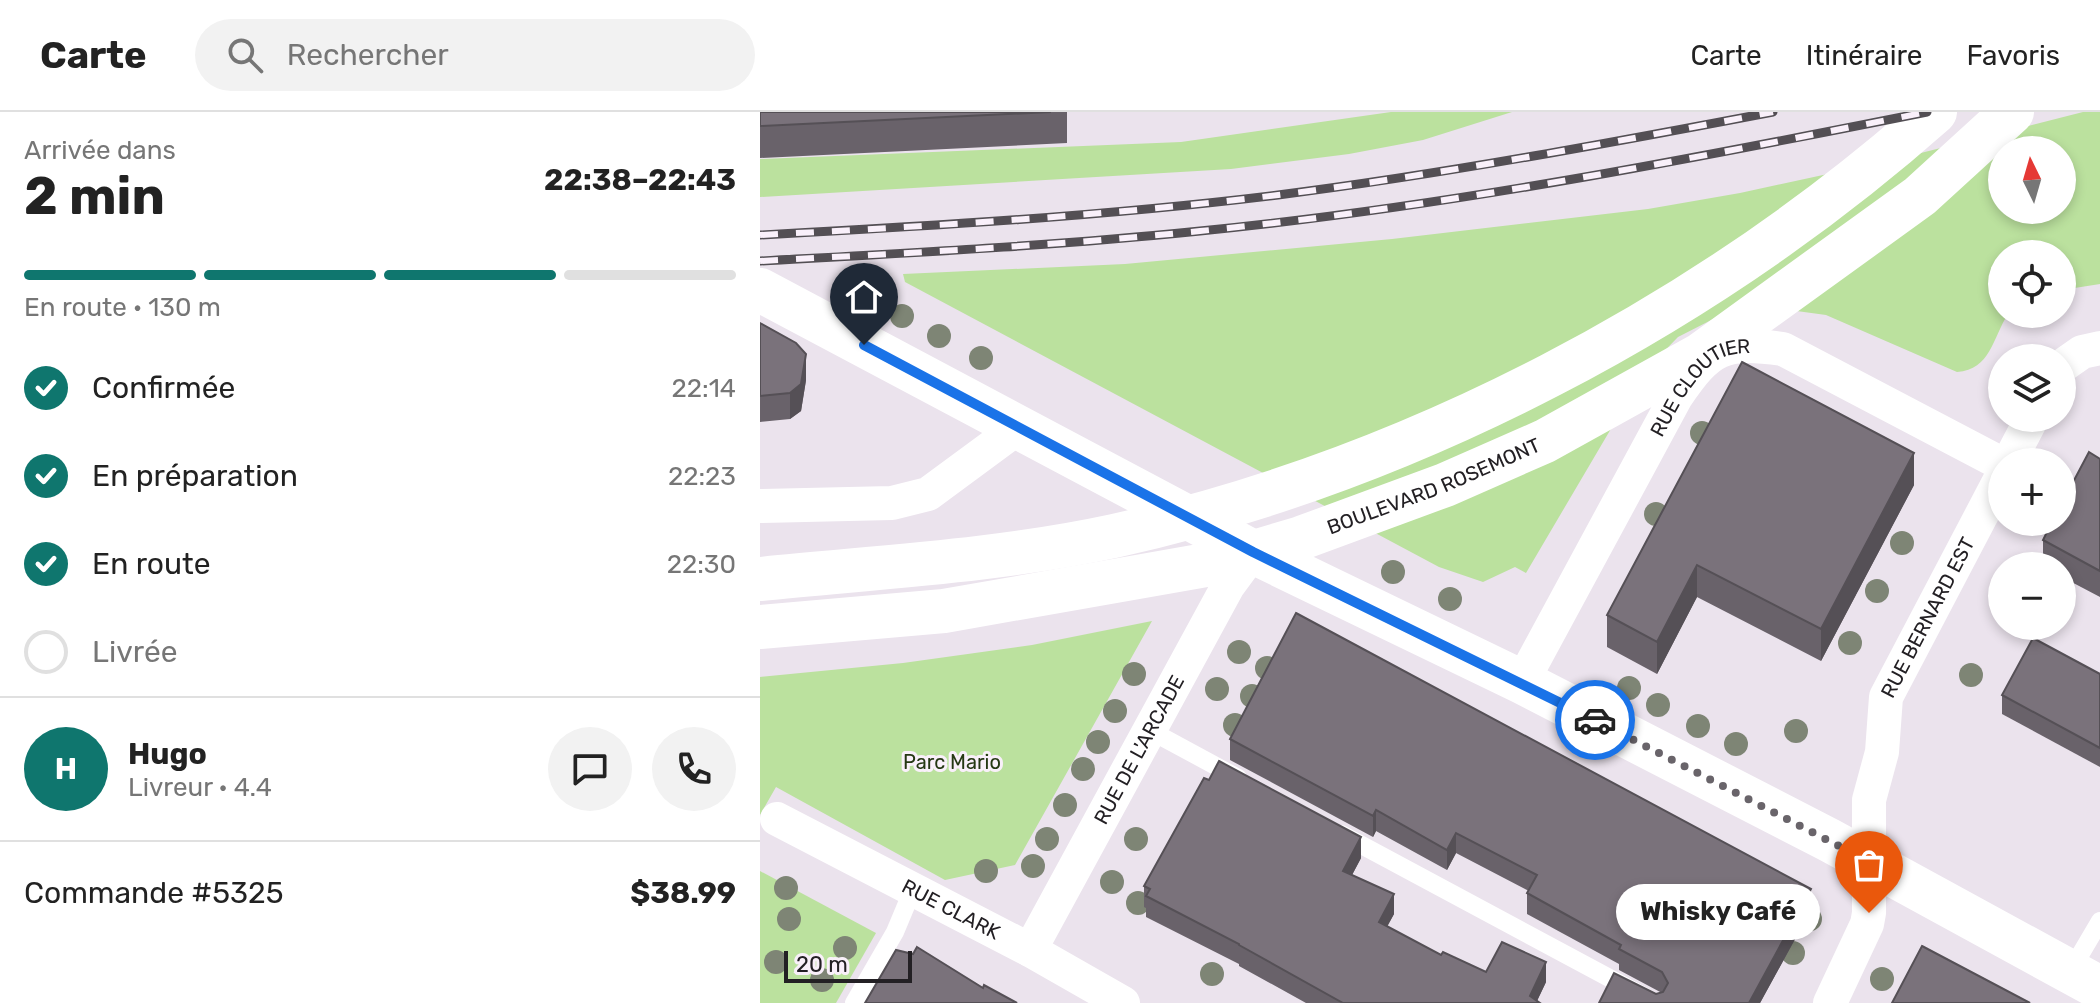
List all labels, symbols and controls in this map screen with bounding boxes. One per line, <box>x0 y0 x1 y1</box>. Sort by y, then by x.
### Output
search box <box>195 19 755 91</box>
text: Carte <box>40 32 147 78</box>
icon: search <box>223 33 267 77</box>
text: Rechercher <box>287 37 449 73</box>
text: Carte <box>1690 39 1762 72</box>
text: Itinéraire <box>1806 39 1923 72</box>
text: Favoris <box>1967 39 2060 72</box>
text: Arrivée dans <box>24 135 176 166</box>
north arrow <box>1988 136 2076 224</box>
map controls <box>1988 136 2076 640</box>
text: 22:38–22:43 <box>544 162 736 198</box>
text: 2 min <box>24 165 165 227</box>
button: locate <box>1988 240 2076 328</box>
pin <box>830 263 898 345</box>
icon: home <box>842 275 886 319</box>
text: En route · 130 m <box>24 292 221 323</box>
street label: RUE CLOUTIER <box>1645 334 1751 441</box>
button: layers <box>1988 344 2076 432</box>
icon: check <box>24 366 68 410</box>
text: Confirmée <box>92 370 235 406</box>
text: 22:14 <box>672 373 736 404</box>
street label: BOULEVARD ROSEMONT <box>1324 432 1544 539</box>
button: + <box>1988 448 2076 536</box>
icon: check <box>24 454 68 498</box>
text: En préparation <box>92 458 298 494</box>
text: 22:23 <box>668 461 736 492</box>
street label: RUE BERNARD EST <box>1876 533 1980 702</box>
icon: check <box>24 542 68 586</box>
text: En route <box>92 546 211 582</box>
text: 22:30 <box>667 549 736 580</box>
button: − <box>1988 552 2076 640</box>
text: Livrée <box>92 634 177 670</box>
street label: RUE DE L'ARCADE <box>1089 671 1189 828</box>
courier <box>1555 680 1635 760</box>
icon: car <box>1573 698 1617 742</box>
button: chat <box>548 727 632 811</box>
button: phone <box>652 727 736 811</box>
text: Hugo <box>128 736 207 772</box>
park label: Parc Mario <box>903 750 1001 774</box>
text: H <box>55 751 77 787</box>
text: Livreur · 4.4 <box>128 772 272 803</box>
pin <box>1835 831 1903 913</box>
icon: bag <box>1847 843 1891 887</box>
street label: RUE CLARK <box>898 874 1004 944</box>
text: Commande #5325 <box>24 875 283 911</box>
text: $38.99 <box>630 875 736 911</box>
callout: Whisky Café <box>1617 885 1821 941</box>
text: Whisky Café <box>1640 896 1796 927</box>
scale bar <box>784 947 912 983</box>
text: 20 m <box>796 951 848 978</box>

